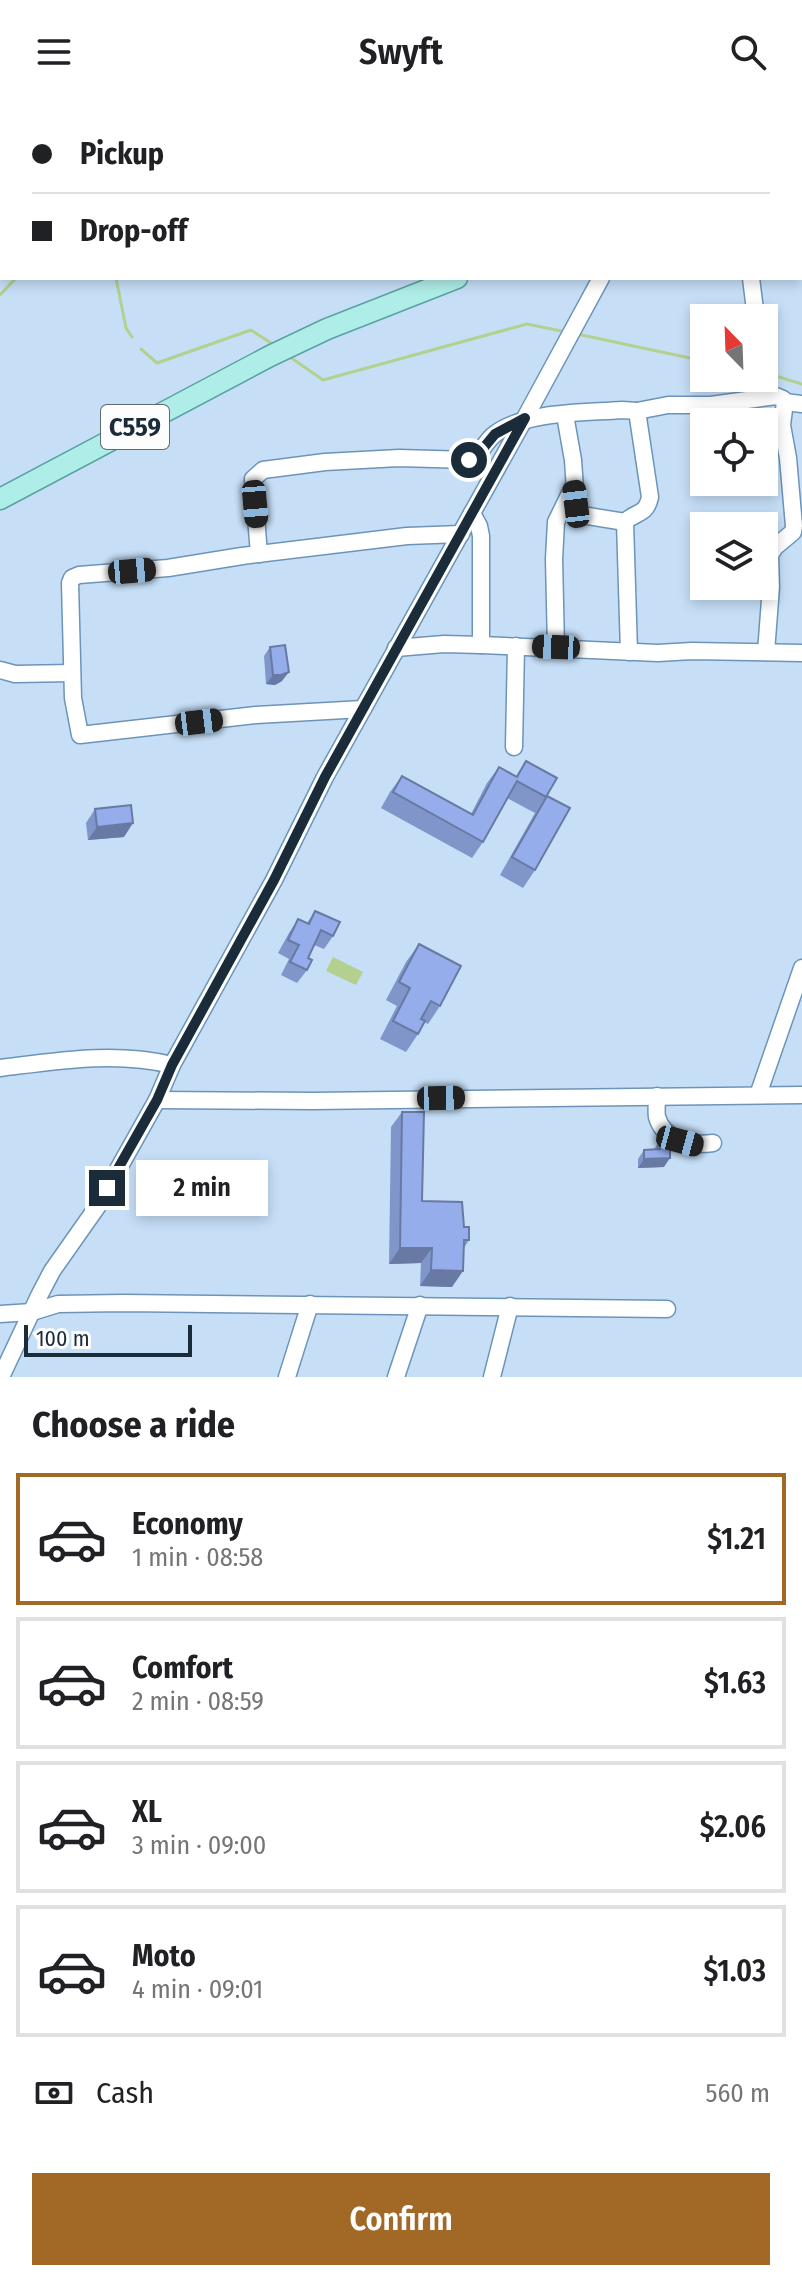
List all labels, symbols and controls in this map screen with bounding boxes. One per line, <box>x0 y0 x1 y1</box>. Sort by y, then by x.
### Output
icon: menu <box>32 30 76 74</box>
text: Swyft <box>359 30 443 74</box>
icon: search <box>726 30 770 74</box>
text: Pickup <box>80 136 164 172</box>
text: Drop-off <box>80 213 187 249</box>
north arrow <box>690 304 778 392</box>
map controls <box>690 304 778 600</box>
road number: C559 <box>101 405 169 449</box>
button: locate <box>690 408 778 496</box>
route start <box>451 442 487 478</box>
car <box>241 479 269 529</box>
car <box>561 479 591 529</box>
button: layers <box>690 512 778 600</box>
car <box>107 557 157 585</box>
car <box>532 634 580 660</box>
car <box>174 707 224 737</box>
car <box>417 1086 465 1110</box>
car <box>654 1123 706 1159</box>
callout: 2 min <box>135 1160 267 1216</box>
route end <box>89 1170 125 1206</box>
text: 2 min <box>173 1172 231 1203</box>
scale bar <box>24 1321 192 1357</box>
text: 100 m <box>36 1325 90 1352</box>
text: Choose a ride <box>32 1403 235 1447</box>
icon: car <box>36 1503 108 1575</box>
text: Economy <box>132 1506 243 1542</box>
text: $1.21 <box>707 1521 766 1557</box>
text: 1 min · 08:58 <box>132 1542 263 1573</box>
icon: car <box>36 1647 108 1719</box>
text: Comfort <box>132 1650 233 1686</box>
text: $1.63 <box>704 1665 766 1701</box>
text: 2 min · 08:59 <box>132 1686 264 1717</box>
icon: car <box>36 1791 108 1863</box>
text: XL <box>132 1794 162 1830</box>
text: $2.06 <box>700 1809 766 1845</box>
text: 3 min · 09:00 <box>132 1830 266 1861</box>
icon: car <box>36 1935 108 2007</box>
text: Moto <box>132 1938 196 1974</box>
text: $1.03 <box>703 1953 766 1989</box>
text: 4 min · 09:01 <box>132 1974 263 2005</box>
icon: cash <box>32 2071 76 2115</box>
text: Cash <box>96 2075 154 2111</box>
text: 560 m <box>706 2078 770 2109</box>
button: Confirm <box>32 2173 770 2265</box>

